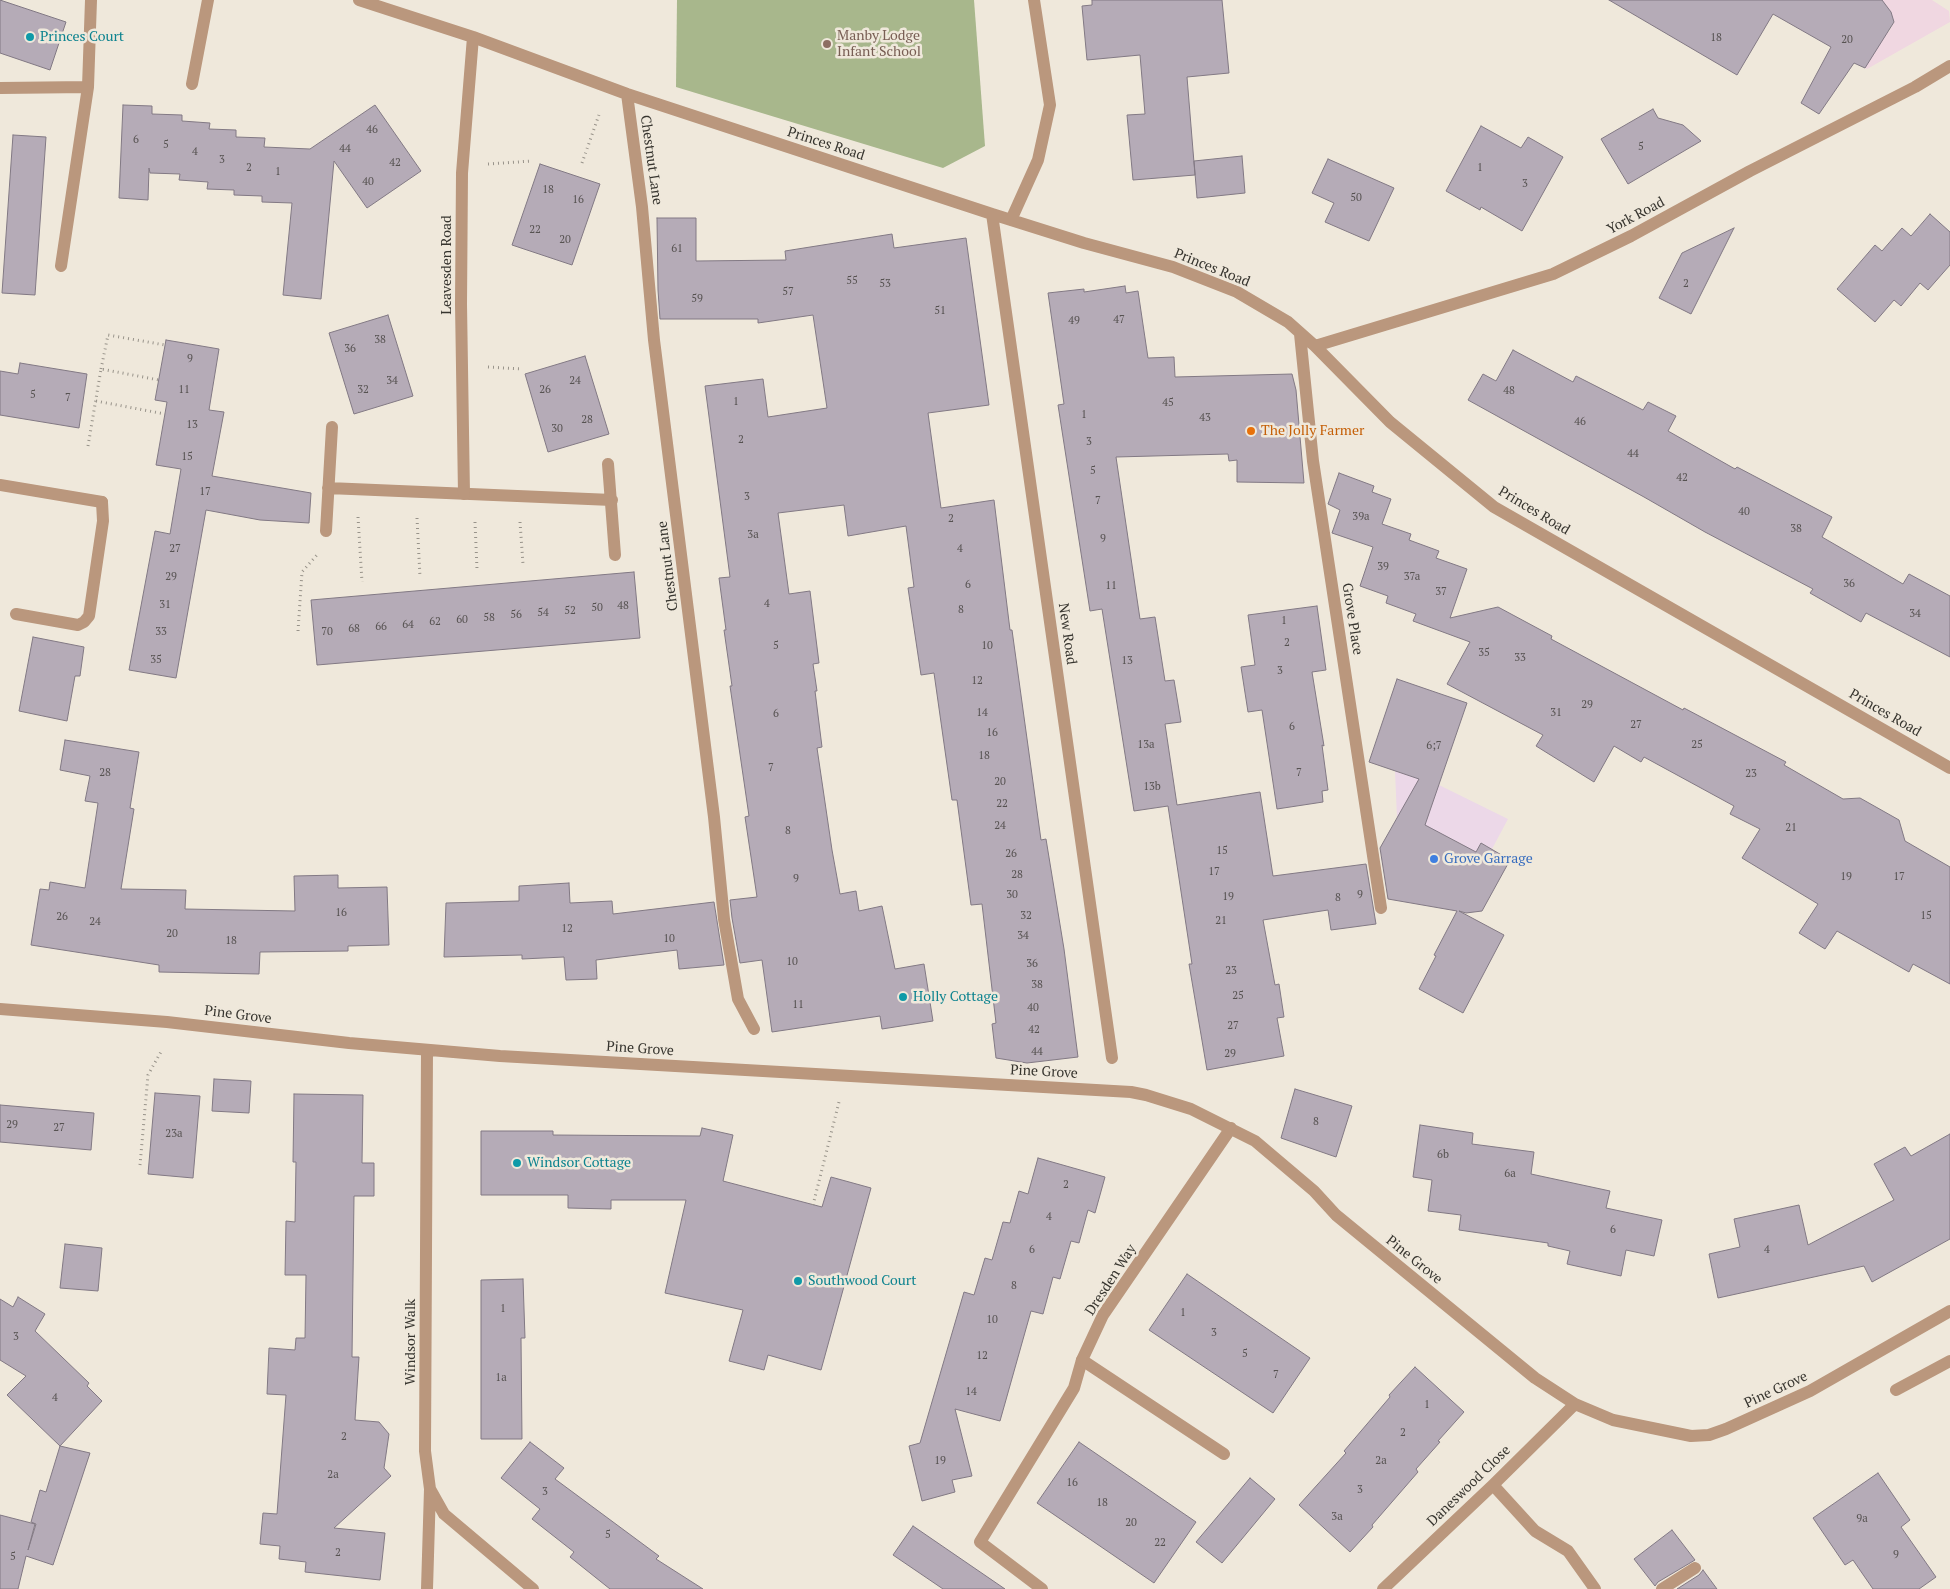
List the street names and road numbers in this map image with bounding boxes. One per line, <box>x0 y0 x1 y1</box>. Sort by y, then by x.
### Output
street label: Chestnut Lane <box>636 114 666 206</box>
street label: Princes Road <box>785 124 867 164</box>
street label: York Road <box>1604 194 1668 238</box>
street label: Leavesden Road <box>439 215 455 315</box>
street label: Princes Road <box>1172 245 1252 291</box>
street label: Princes Road <box>1495 483 1573 539</box>
street label: Chestnut Lane <box>654 520 682 612</box>
street label: Grove Place <box>1338 582 1366 656</box>
street label: New Road <box>1054 602 1080 666</box>
street label: Princes Road <box>1846 686 1924 740</box>
street label: Pine Grove <box>203 1003 273 1027</box>
street label: Pine Grove <box>606 1038 674 1060</box>
street label: Pine Grove <box>1010 1062 1078 1082</box>
street label: Pine Grove <box>1382 1232 1446 1288</box>
street label: Dresden Way <box>1082 1241 1140 1319</box>
street label: Windsor Walk <box>403 1299 419 1385</box>
street label: Pine Grove <box>1742 1368 1810 1412</box>
street label: Daneswood Close <box>1424 1442 1514 1530</box>

